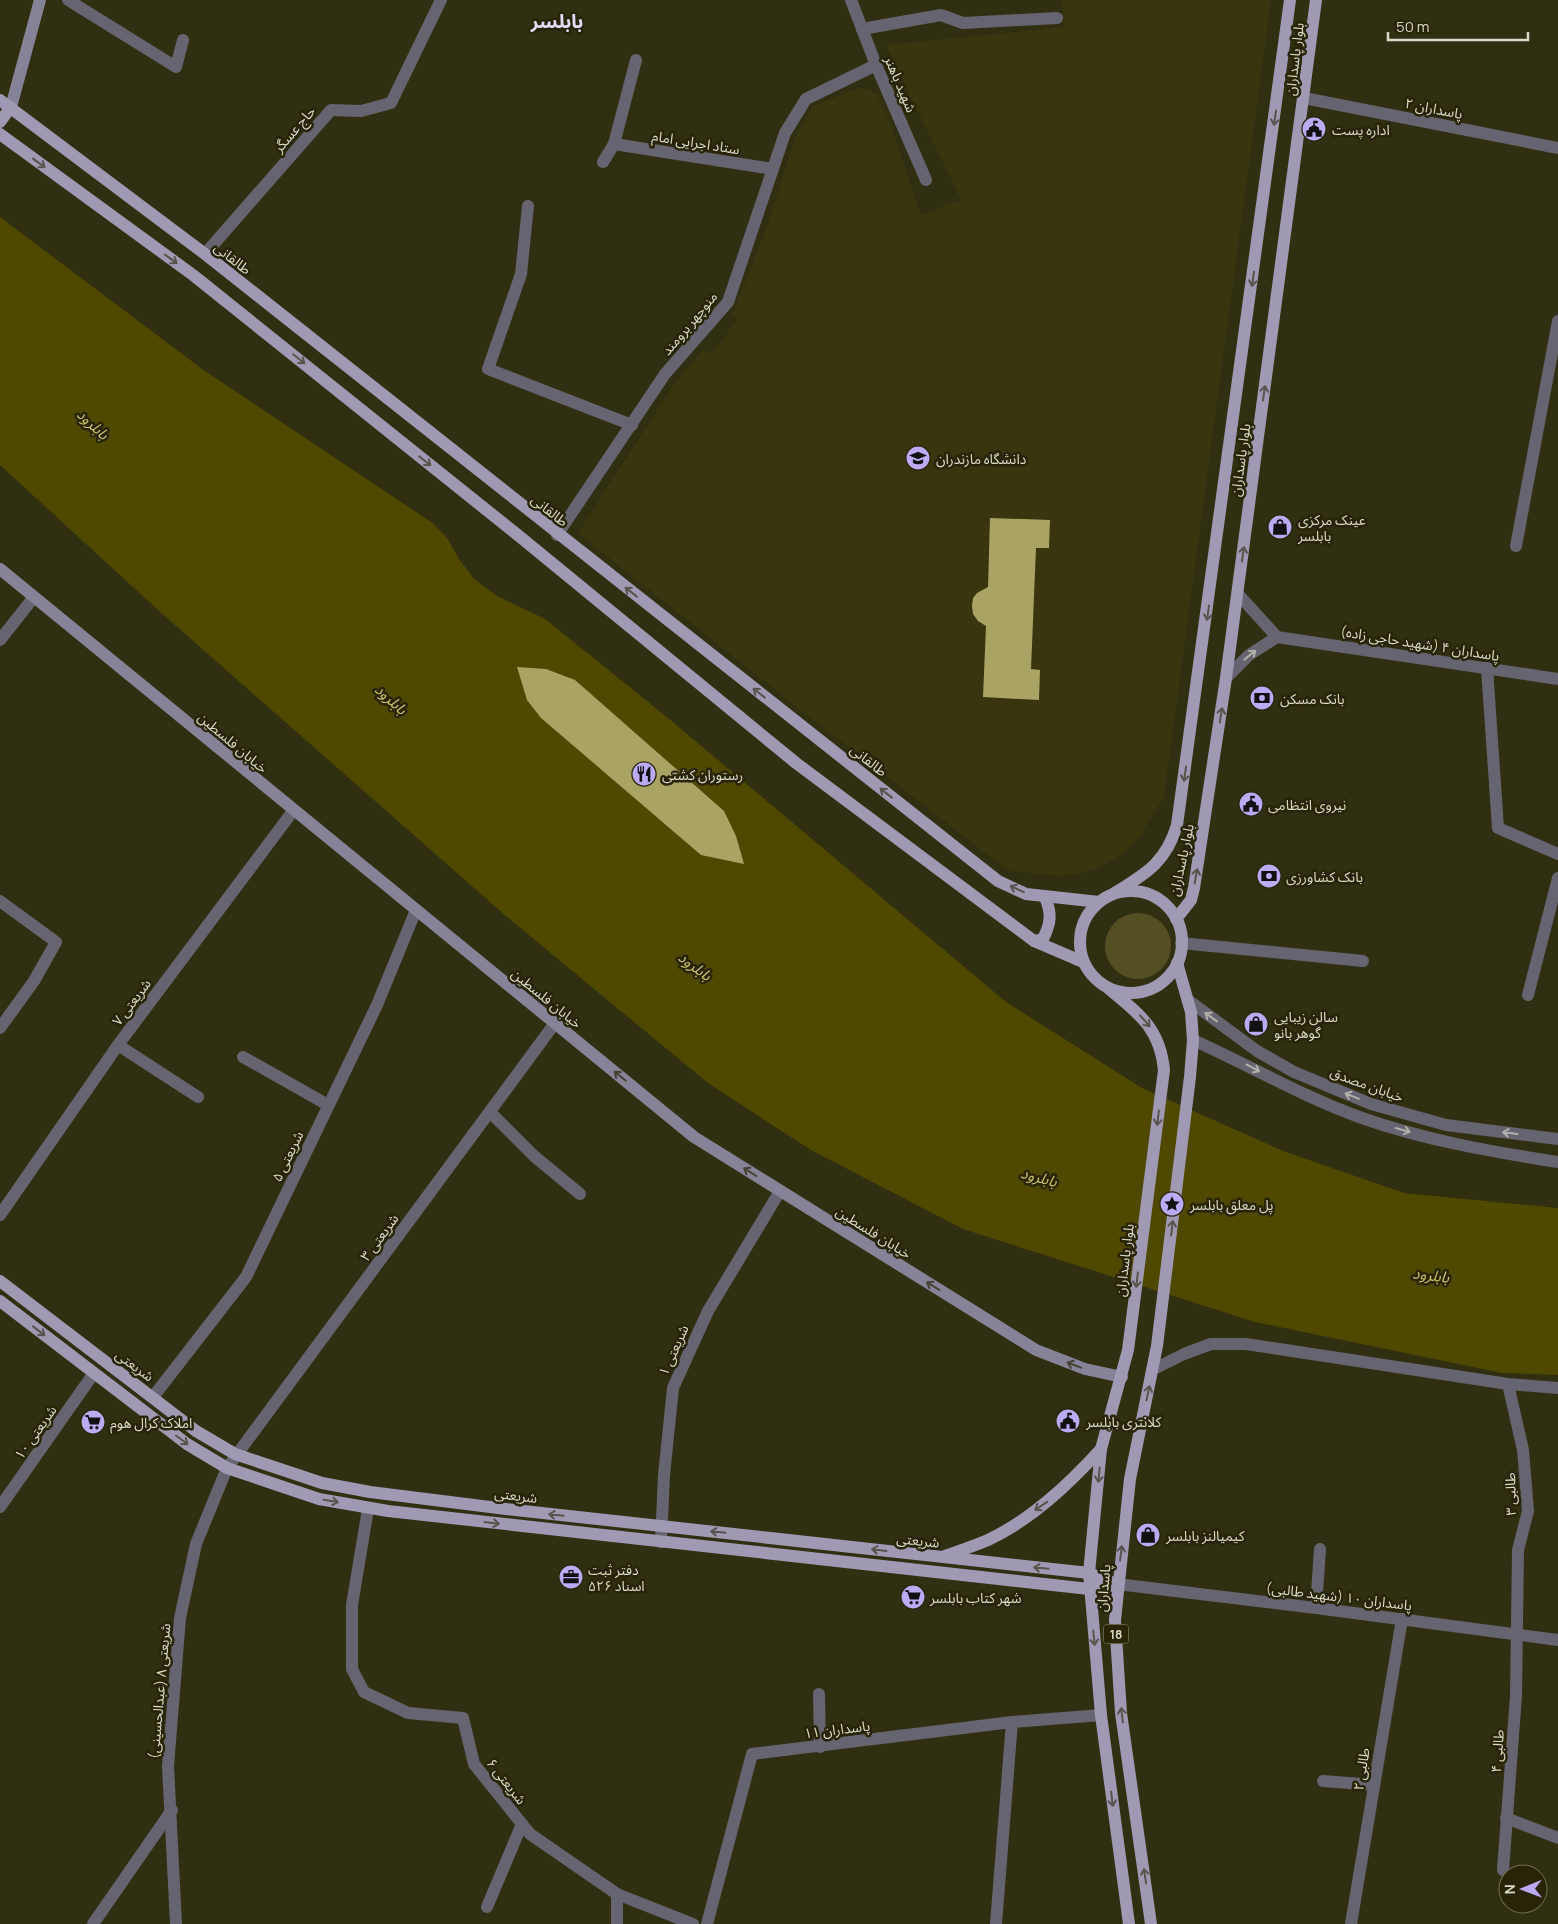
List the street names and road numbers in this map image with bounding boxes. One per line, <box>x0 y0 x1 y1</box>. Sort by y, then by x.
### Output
street label: بلوار پاسداران <box>1280 21 1309 97</box>
street label: شهید باهنر <box>880 52 921 115</box>
street label: پاسداران ۲ <box>1403 93 1465 124</box>
street label: حاج عسگر <box>268 102 321 158</box>
street label: ستاد اجرایی امام <box>650 126 741 160</box>
street label: طالقانی <box>210 237 256 279</box>
street label: منوچهر برومند <box>657 287 722 360</box>
street label: بلوار پاسداران <box>1225 422 1256 498</box>
street label: طالقانی <box>527 489 573 531</box>
street label: پاسداران ۴ (شهید حاجی زاده) <box>1339 621 1501 666</box>
street label: خیابان فلسطین <box>194 707 272 777</box>
street label: طالقانی <box>846 739 892 781</box>
street label: بلوار پاسداران <box>1164 822 1199 898</box>
street label: خیابان فلسطین <box>508 964 586 1032</box>
street label: شریعتی ۷ <box>107 975 155 1029</box>
street label: خیابان مصدق <box>1328 1062 1406 1106</box>
street label: شریعتی ۵ <box>267 1128 307 1184</box>
street label: خیابان فلسطین <box>833 1201 915 1263</box>
street label: شریعتی ۳ <box>355 1210 403 1264</box>
street label: بلوار پاسداران <box>1110 1222 1139 1298</box>
street label: شریعتی ۱ <box>653 1321 693 1378</box>
street label: شریعتی <box>112 1345 158 1385</box>
street label: شریعتی ۱۰ <box>9 1401 61 1463</box>
street label: طالبی ۳ <box>1500 1472 1520 1516</box>
street label: شریعتی <box>493 1483 539 1507</box>
street label: شریعتی <box>896 1528 940 1552</box>
street label: پاسداران <box>1091 1563 1116 1613</box>
street label: پاسداران ۱۰ (شهید طالبی) <box>1265 1578 1413 1615</box>
street label: شریعتی ۸ (عبدالحسینی) <box>144 1622 174 1760</box>
road number: 18 <box>1104 1625 1128 1644</box>
street label: پاسداران ۱۱ <box>803 1716 871 1744</box>
street label: طالبی ۴ <box>1486 1729 1508 1773</box>
street label: طالبی ۲ <box>1348 1746 1374 1792</box>
street label: شریعتی ۶ <box>483 1754 531 1808</box>

